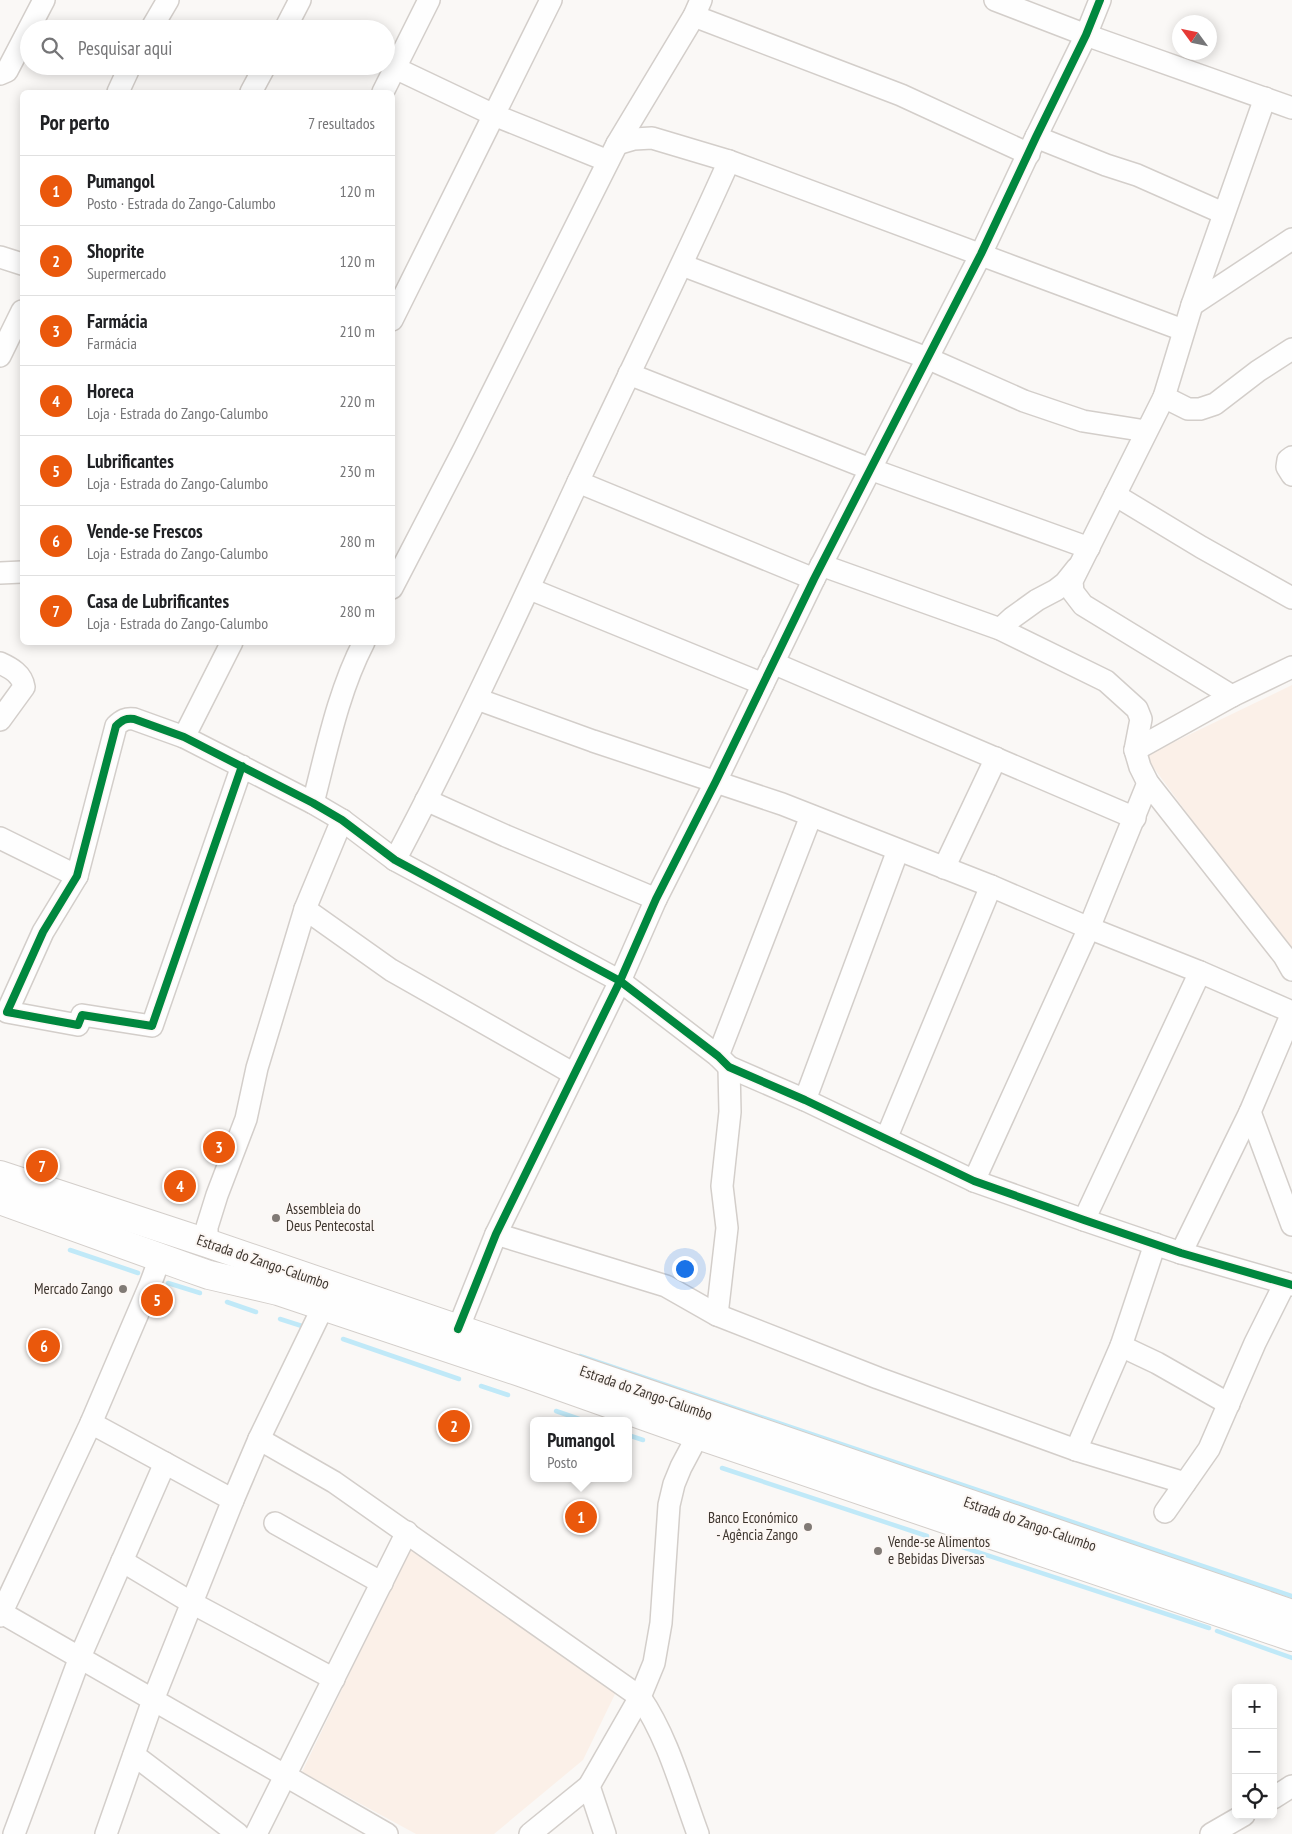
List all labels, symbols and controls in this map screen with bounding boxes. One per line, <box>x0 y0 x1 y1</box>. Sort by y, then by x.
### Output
north arrow <box>1172 15 1217 60</box>
search box <box>20 20 395 75</box>
icon: search <box>38 34 66 62</box>
text: Pesquisar aqui <box>78 36 172 60</box>
text: Por perto <box>40 109 110 136</box>
text: 7 resultados <box>308 113 375 133</box>
text: Pumangol <box>87 169 155 193</box>
text: 1 <box>52 181 60 201</box>
text: 120 m <box>340 181 375 201</box>
text: Posto · Estrada do Zango-Calumbo <box>87 193 276 213</box>
text: Shoprite <box>87 239 144 263</box>
text: 2 <box>52 251 60 271</box>
text: 120 m <box>340 251 375 271</box>
text: Supermercado <box>87 263 166 283</box>
text: Farmácia <box>87 309 148 333</box>
text: 3 <box>52 321 60 341</box>
text: 210 m <box>340 321 375 341</box>
text: Farmácia <box>87 333 137 353</box>
text: Horeca <box>87 379 134 403</box>
text: 4 <box>52 391 60 411</box>
text: 220 m <box>340 391 375 411</box>
text: Loja · Estrada do Zango-Calumbo <box>87 403 268 423</box>
text: Lubrificantes <box>87 449 174 473</box>
text: 5 <box>52 461 60 481</box>
text: 230 m <box>340 461 375 481</box>
text: Loja · Estrada do Zango-Calumbo <box>87 473 268 493</box>
text: Vende-se Frescos <box>87 519 203 543</box>
text: 6 <box>52 531 60 551</box>
text: 280 m <box>340 531 375 551</box>
text: Loja · Estrada do Zango-Calumbo <box>87 543 268 563</box>
text: Casa de Lubrificantes <box>87 589 229 613</box>
text: 7 <box>52 601 60 621</box>
text: 280 m <box>340 601 375 621</box>
text: Loja · Estrada do Zango-Calumbo <box>87 613 268 633</box>
pin: 3 <box>203 1128 235 1166</box>
pin: 7 <box>26 1147 58 1185</box>
pin: 4 <box>164 1167 196 1205</box>
place label: Assembleia do Deus Pentecostal <box>286 1199 375 1235</box>
marker: Assembleia do Deus Pentecostal <box>270 1212 282 1224</box>
street label: Estrada do Zango-Calumbo <box>194 1230 332 1293</box>
your location <box>672 1256 698 1282</box>
place label: Mercado Zango <box>34 1279 113 1298</box>
pin: 5 <box>141 1281 173 1319</box>
marker: Mercado Zango <box>117 1283 129 1295</box>
pin: 6 <box>28 1327 60 1365</box>
street label: Estrada do Zango-Calumbo <box>577 1361 715 1424</box>
pin: 2 <box>438 1407 470 1445</box>
popup <box>530 1417 632 1482</box>
text: Pumangol <box>547 1428 615 1452</box>
text: Posto <box>547 1452 577 1472</box>
street label: Estrada do Zango-Calumbo <box>961 1492 1099 1555</box>
pin: 1 <box>565 1498 597 1536</box>
place label: Banco Económico - Agência Zango <box>708 1508 798 1544</box>
marker: Banco Económico - Agência Zango <box>802 1521 814 1533</box>
place label: Vende-se Alimentos e Bebidas Diversas <box>887 1532 990 1568</box>
marker: Vende-se Alimentos e Bebidas Diversas <box>872 1545 884 1557</box>
map controls <box>1232 1684 1277 1819</box>
button: + <box>1232 1684 1277 1729</box>
button: − <box>1232 1729 1277 1774</box>
button: locate <box>1232 1774 1277 1819</box>

